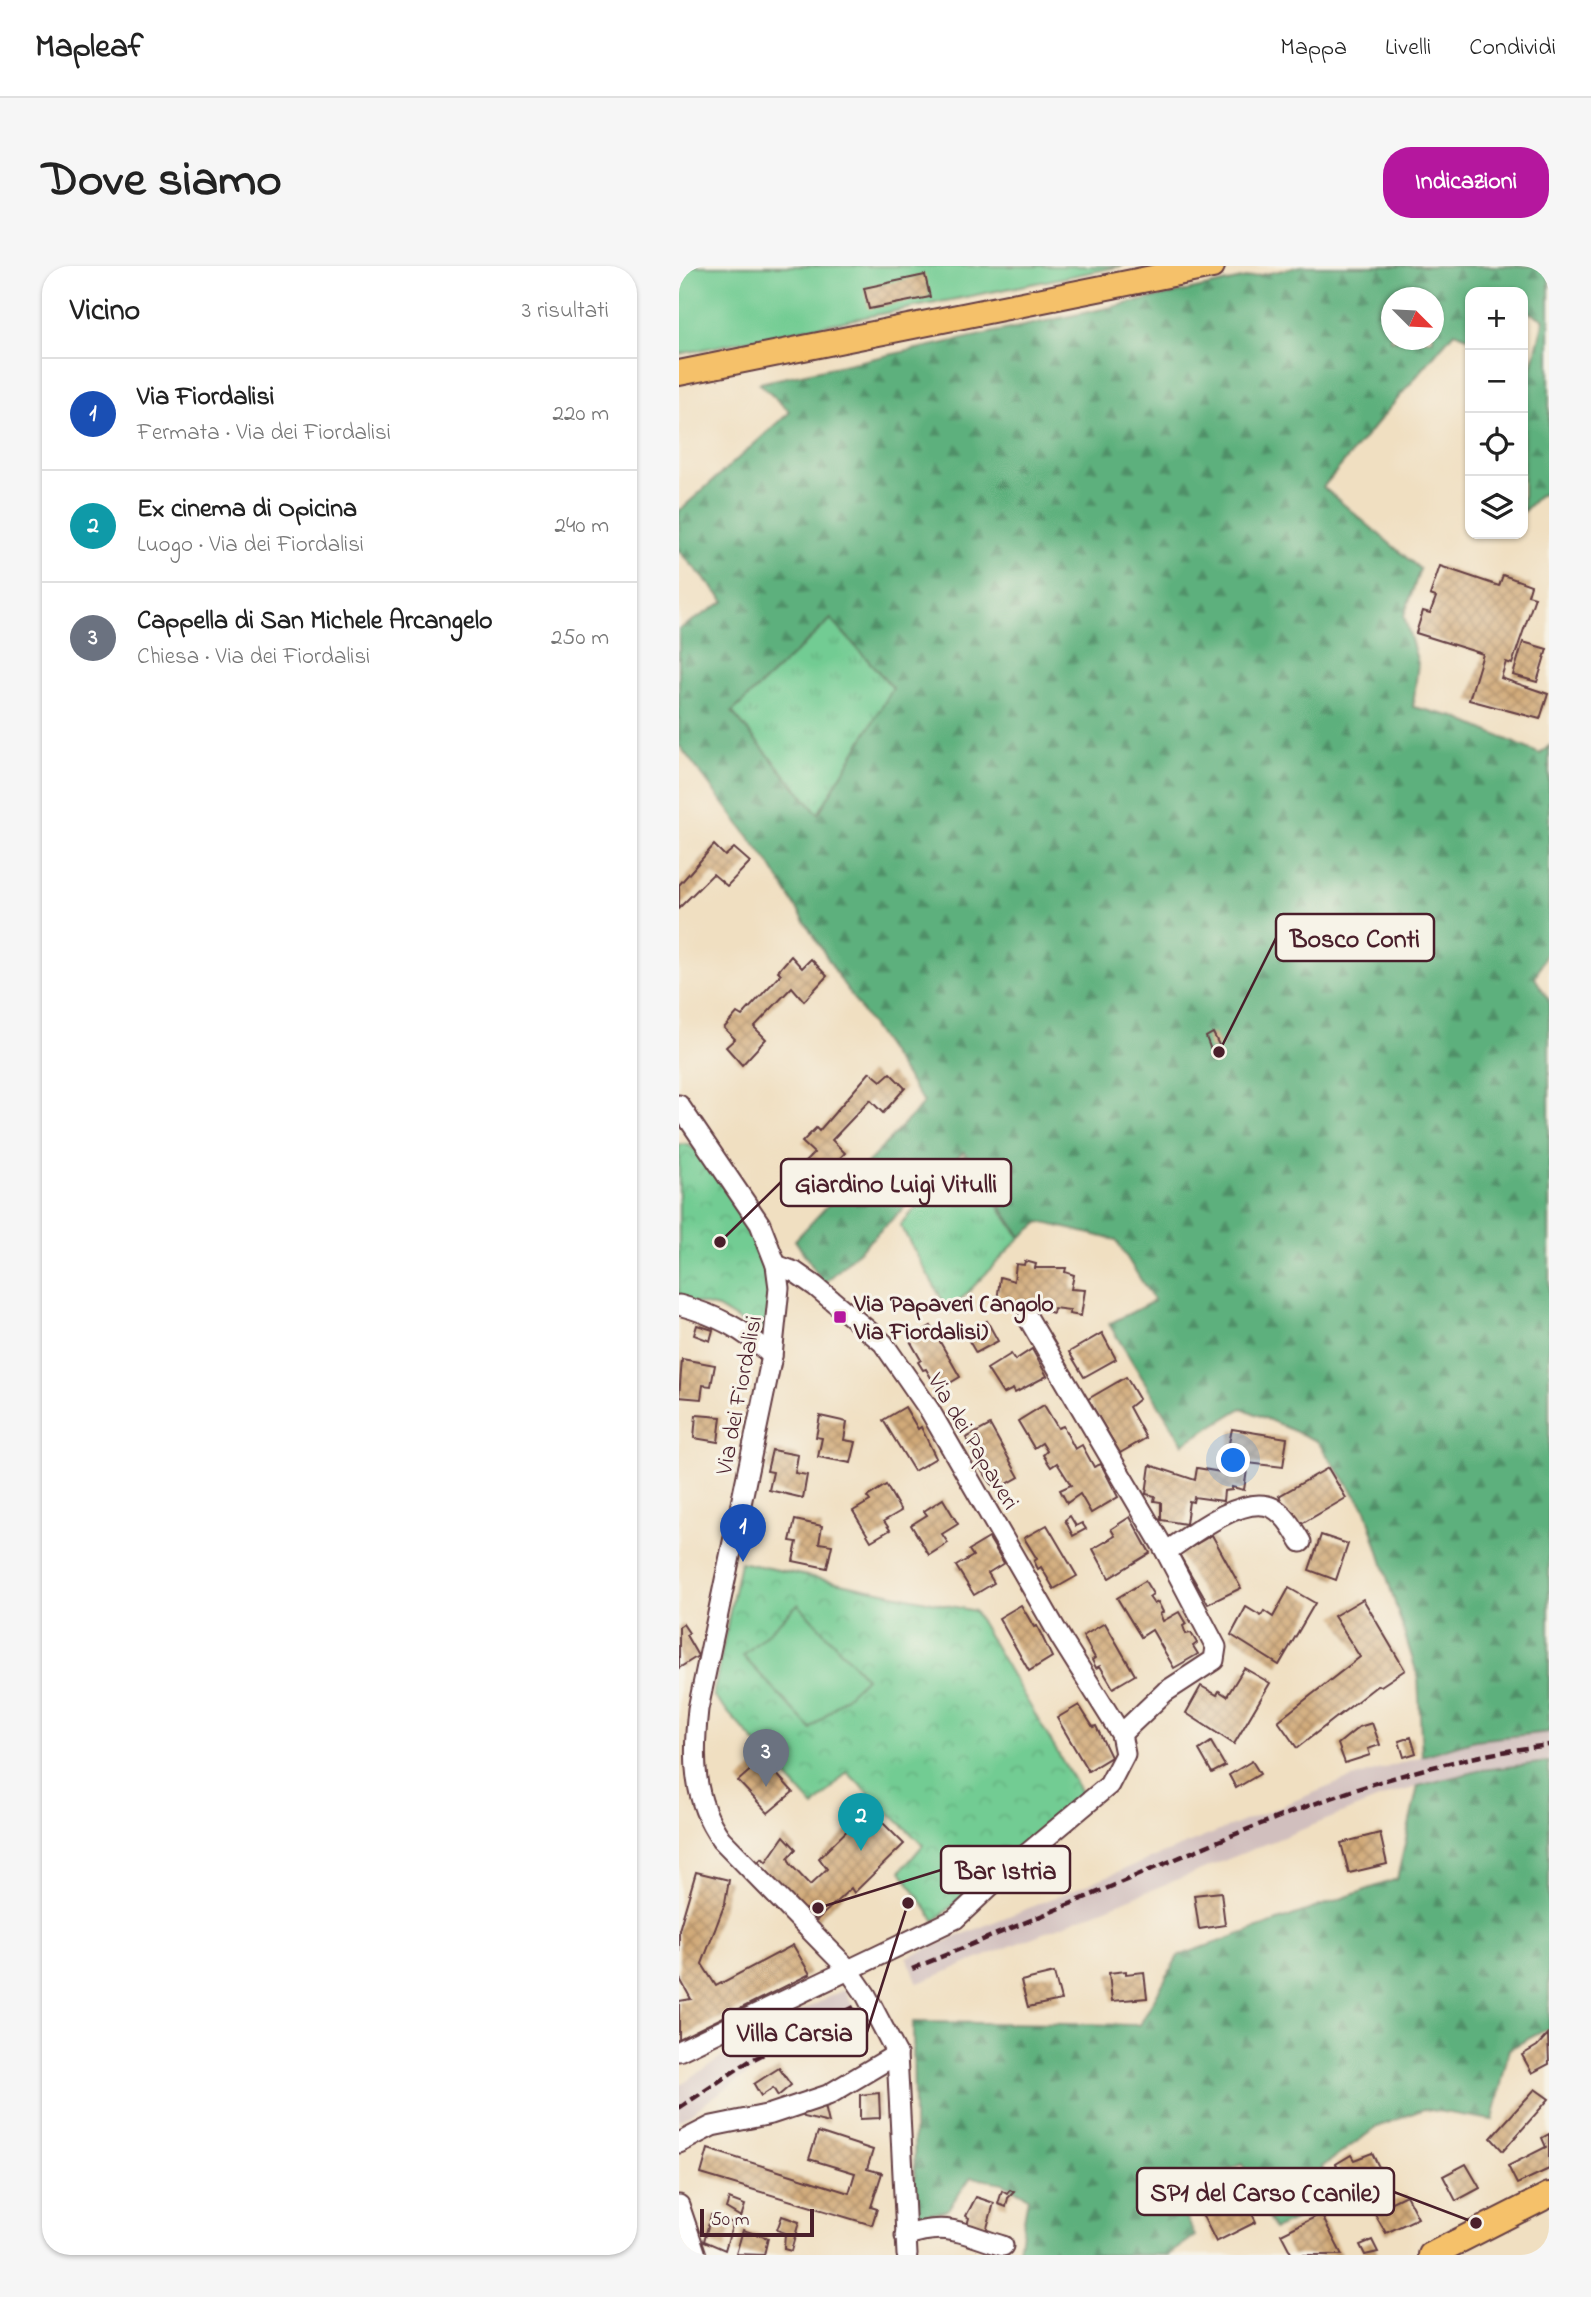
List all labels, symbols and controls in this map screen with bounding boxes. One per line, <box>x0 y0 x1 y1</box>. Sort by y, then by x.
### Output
text: Mapleaf <box>35 24 143 72</box>
text: Mappa <box>1280 31 1347 66</box>
text: Livelli <box>1385 31 1431 66</box>
text: Condividi <box>1469 31 1556 66</box>
text: Dove siamo <box>42 146 282 218</box>
button: Indicazioni <box>1383 147 1549 218</box>
north arrow <box>1381 287 1444 350</box>
map controls <box>1465 287 1528 539</box>
button: + <box>1465 287 1528 350</box>
text: Vicino <box>70 290 140 334</box>
text: 3 risultati <box>522 295 609 328</box>
button: − <box>1465 350 1528 413</box>
text: Via Fiordalisi <box>137 379 274 417</box>
text: 1 <box>89 398 97 431</box>
text: 220 m <box>553 398 609 431</box>
button: locate <box>1465 413 1528 476</box>
text: Fermata · Via dei Fiordalisi <box>137 417 391 450</box>
button: layers <box>1465 476 1528 539</box>
text: Ex cinema di Opicina <box>137 491 357 529</box>
text: 2 <box>87 510 99 543</box>
text: 240 m <box>555 510 609 543</box>
text: Luogo · Via dei Fiordalisi <box>137 529 364 562</box>
text: Cappella di San Michele Arcangelo <box>137 603 493 641</box>
text: 3 <box>88 622 98 655</box>
text: 250 m <box>551 622 609 655</box>
text: Chiesa · Via dei Fiordalisi <box>137 641 370 674</box>
callout: Bosco Conti <box>1276 914 1434 961</box>
text: Bosco Conti <box>1289 922 1420 960</box>
callout: Giardino Luigi Vitulli <box>781 1159 1011 1206</box>
text: Giardino Luigi Vitulli <box>795 1167 997 1206</box>
place label: Via Papaveri (angolo Via Fiordalisi) <box>853 1288 1054 1351</box>
marker: Via Papaveri (angolo Via Fiordalisi) <box>832 1309 848 1325</box>
street label: Via dei Fiordalisi <box>708 1313 773 1479</box>
street label: Via dei Papaveri <box>917 1366 1027 1517</box>
your location <box>1216 1443 1250 1477</box>
pin: 1 <box>720 1504 766 1562</box>
pin: 3 <box>743 1729 789 1787</box>
pin: 2 <box>838 1793 884 1851</box>
callout: Bar Istria <box>941 1846 1070 1893</box>
text: Bar Istria <box>955 1854 1056 1892</box>
callout: Villa Carsia <box>723 2009 867 2056</box>
text: Villa Carsia <box>736 2016 853 2054</box>
callout: SP1 del Carso (canile) <box>1137 2168 1394 2215</box>
text: SP1 del Carso (canile) <box>1150 2176 1380 2214</box>
scale bar <box>700 2206 814 2238</box>
text: 50 m <box>711 2207 750 2234</box>

